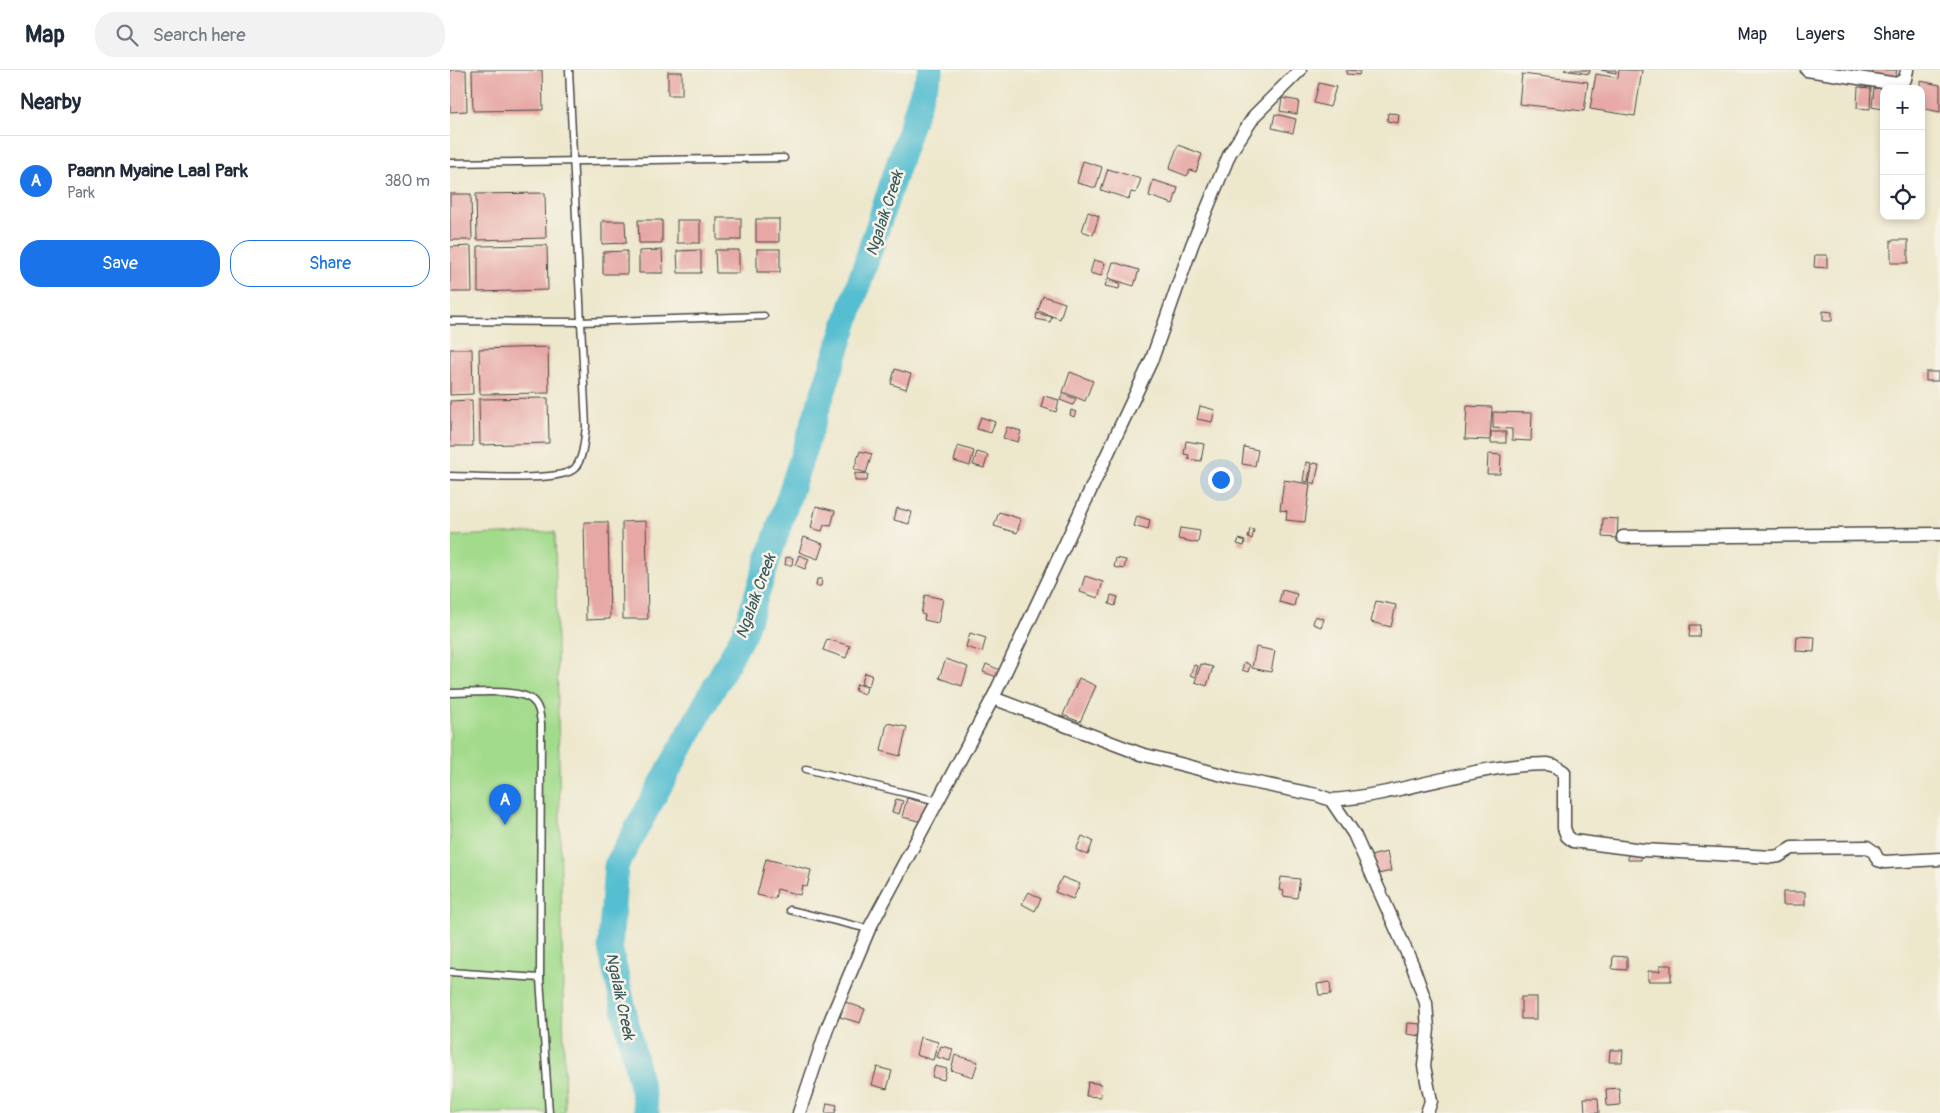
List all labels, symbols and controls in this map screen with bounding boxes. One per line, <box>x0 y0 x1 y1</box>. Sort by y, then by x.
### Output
search box <box>95 12 445 57</box>
text: Map <box>25 20 65 49</box>
icon: search <box>113 21 141 49</box>
text: Search here <box>153 23 246 47</box>
text: Map <box>1738 23 1767 46</box>
text: Layers <box>1795 23 1845 46</box>
text: Share <box>1873 23 1915 46</box>
map controls <box>1880 85 1925 220</box>
button: + <box>1880 85 1925 130</box>
text: Nearby <box>20 89 81 116</box>
button: − <box>1880 130 1925 175</box>
text: Paann Myaine Laal Park <box>67 159 248 183</box>
water label: Ngalaik Creek <box>862 167 909 258</box>
text: A <box>31 171 41 191</box>
text: 380 m <box>384 171 430 191</box>
button: locate <box>1880 175 1925 220</box>
text: Park <box>67 183 95 203</box>
button: Save <box>20 240 220 287</box>
button: Share <box>230 240 430 287</box>
your location <box>1208 467 1234 493</box>
water label: Ngalaik Creek <box>731 550 781 641</box>
pin: A <box>489 784 521 825</box>
water label: Ngalaik Creek <box>601 951 639 1043</box>

